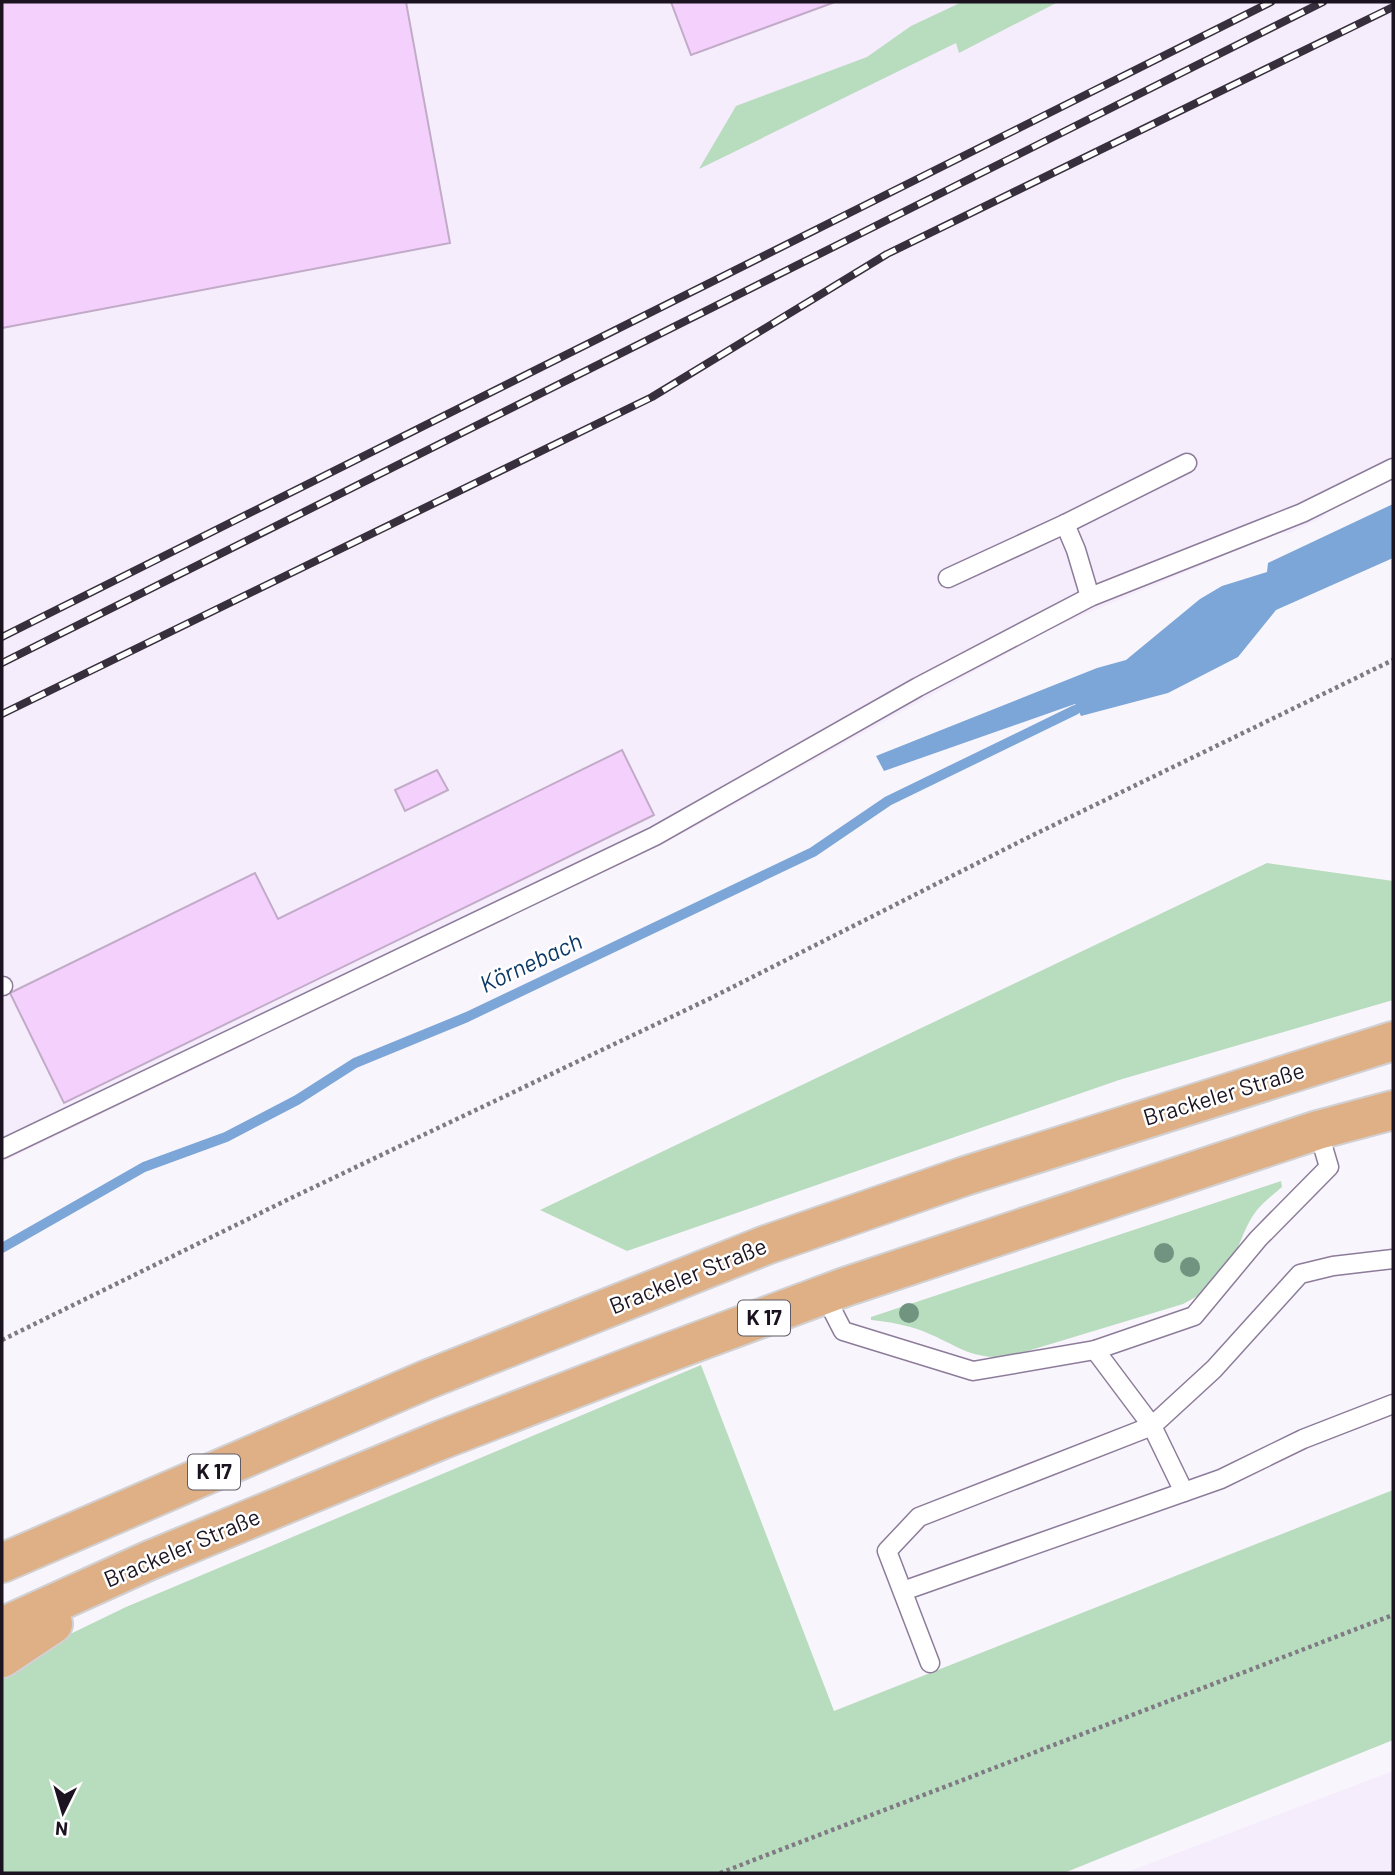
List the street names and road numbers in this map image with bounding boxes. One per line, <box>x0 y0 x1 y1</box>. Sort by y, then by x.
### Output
street label: Brackeler Straße <box>1140 1055 1308 1131</box>
street label: Brackeler Straße <box>605 1231 770 1319</box>
road number: K 17 <box>738 1300 790 1336</box>
road number: K 17 <box>188 1454 240 1490</box>
street label: Brackeler Straße <box>99 1502 264 1593</box>

